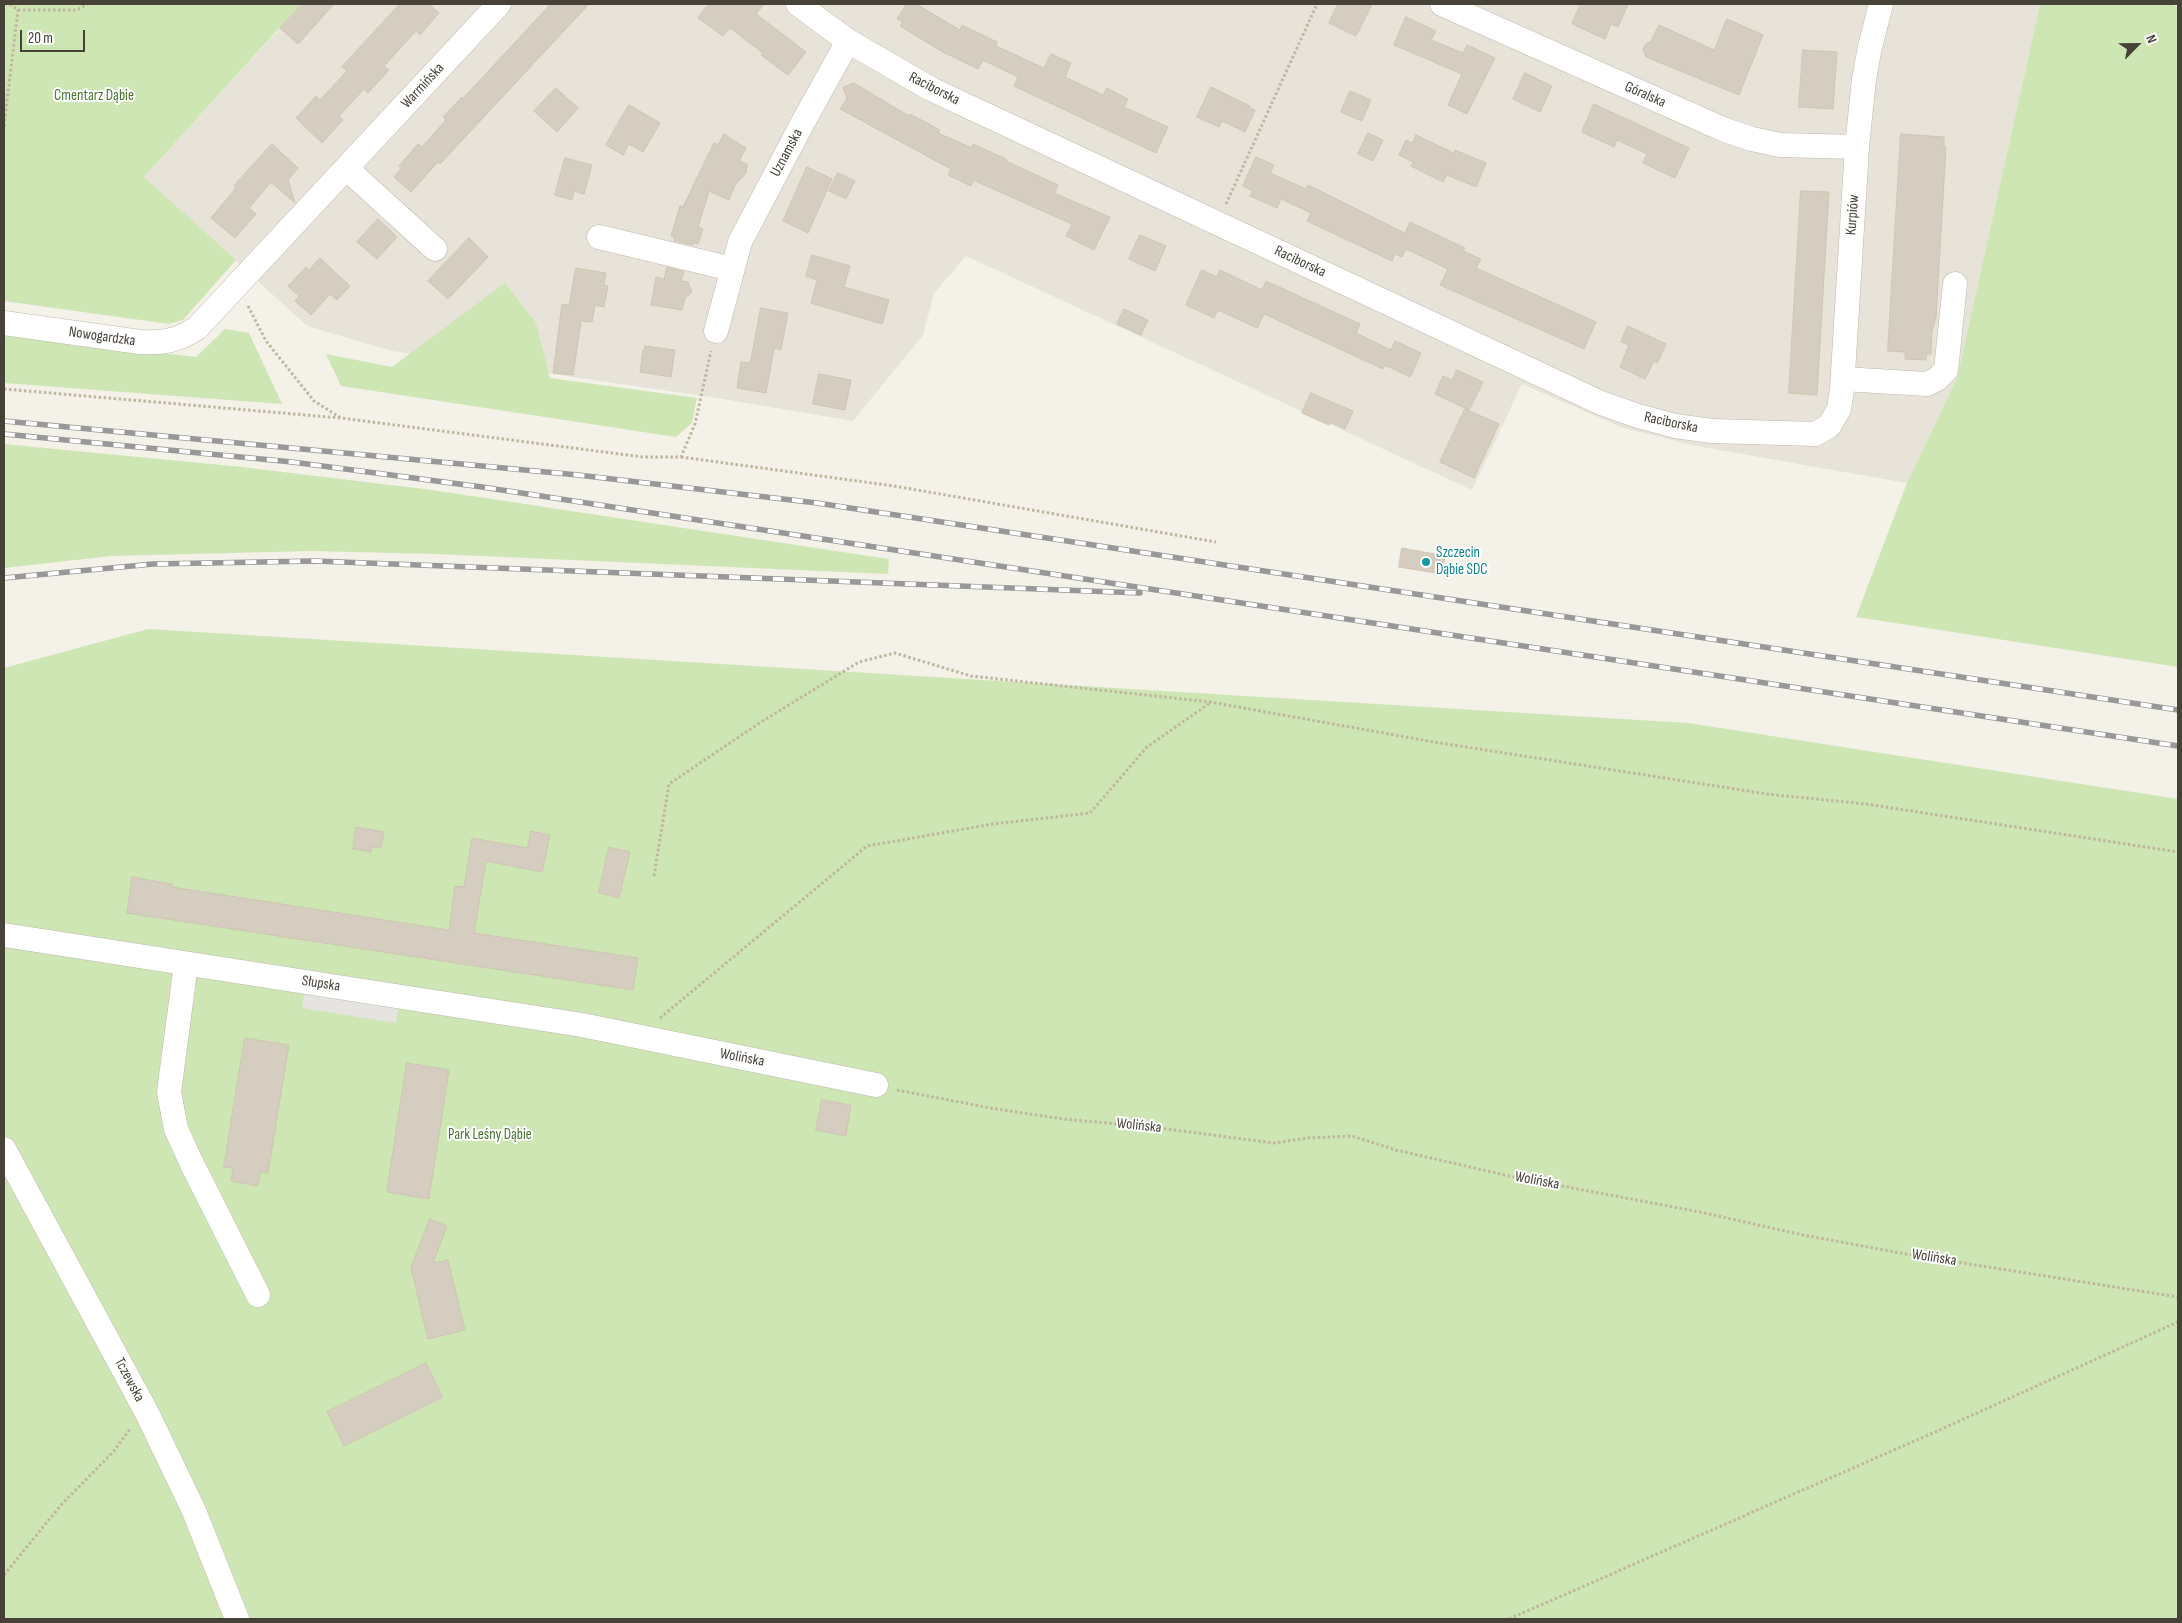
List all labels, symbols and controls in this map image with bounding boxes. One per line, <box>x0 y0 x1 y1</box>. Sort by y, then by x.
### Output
scale bar <box>22 20 88 52</box>
north arrow <box>2112 20 2162 70</box>
text: 20 m <box>28 29 53 48</box>
text: N <box>2142 32 2161 46</box>
street label: Warmińska <box>398 60 448 112</box>
street label: Raciborska <box>906 69 962 109</box>
street label: Góralska <box>1622 78 1668 112</box>
park label: Cmentarz Dąbie <box>54 87 134 105</box>
street label: Uznamska <box>767 126 807 180</box>
street label: Kurpiów <box>1843 194 1863 236</box>
street label: Raciborska <box>1271 242 1329 282</box>
street label: Nowogardzka <box>68 323 136 351</box>
street label: Raciborska <box>1642 409 1700 437</box>
place label: Szczecin Dąbie SDC <box>1436 544 1488 579</box>
marker: Szczecin Dąbie SDC <box>1420 556 1432 568</box>
street label: Słupska <box>301 972 341 996</box>
street label: Wolińska <box>718 1045 766 1071</box>
street label: Wolińska <box>1116 1115 1162 1137</box>
park label: Park Leśny Dąbie <box>448 1126 532 1144</box>
street label: Wolińska <box>1513 1168 1561 1194</box>
street label: Wolińska <box>1910 1246 1958 1270</box>
street label: Tczewska <box>110 1355 148 1405</box>

